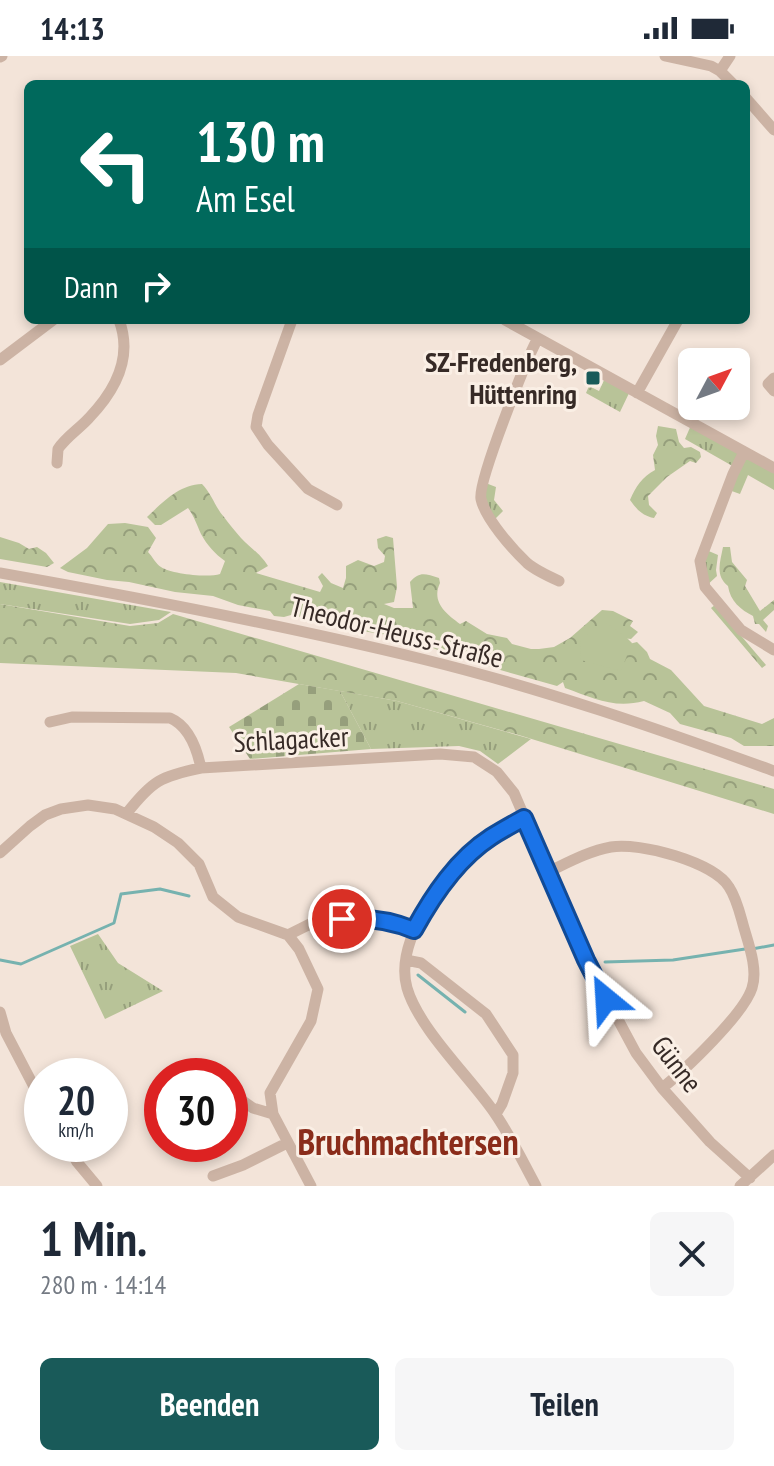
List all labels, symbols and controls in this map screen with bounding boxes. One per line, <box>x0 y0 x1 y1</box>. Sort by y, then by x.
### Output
text: 14:13 <box>40 9 105 48</box>
text: 130 m <box>196 105 325 177</box>
icon: left <box>64 112 168 216</box>
text: Am Esel <box>196 175 295 222</box>
icon: right <box>134 264 178 308</box>
text: Dann <box>64 267 118 306</box>
place label: SZ-Fredenberg, Hüttenring <box>425 343 577 412</box>
north arrow <box>678 348 750 420</box>
map controls <box>678 348 750 420</box>
marker: SZ-Fredenberg, Hüttenring <box>584 369 602 387</box>
street label: Theodor-Heuss-Straße <box>287 587 507 676</box>
street label: Schlagacker <box>233 717 350 760</box>
pin <box>308 885 376 953</box>
icon: arrive <box>320 897 364 941</box>
position arrow <box>564 957 648 1041</box>
street label: Günne <box>644 1028 711 1100</box>
speed limit sign: 30 <box>144 1058 248 1162</box>
text: 20 <box>57 1074 95 1126</box>
text: km/h <box>58 1117 94 1143</box>
district label: Bruchmachtersen <box>297 1118 519 1165</box>
text: 1 Min. <box>40 1207 147 1269</box>
button: close <box>650 1212 734 1296</box>
text: 280 m · 14:14 <box>40 1268 166 1301</box>
button: Beenden <box>40 1358 379 1450</box>
button: Teilen <box>395 1358 734 1450</box>

